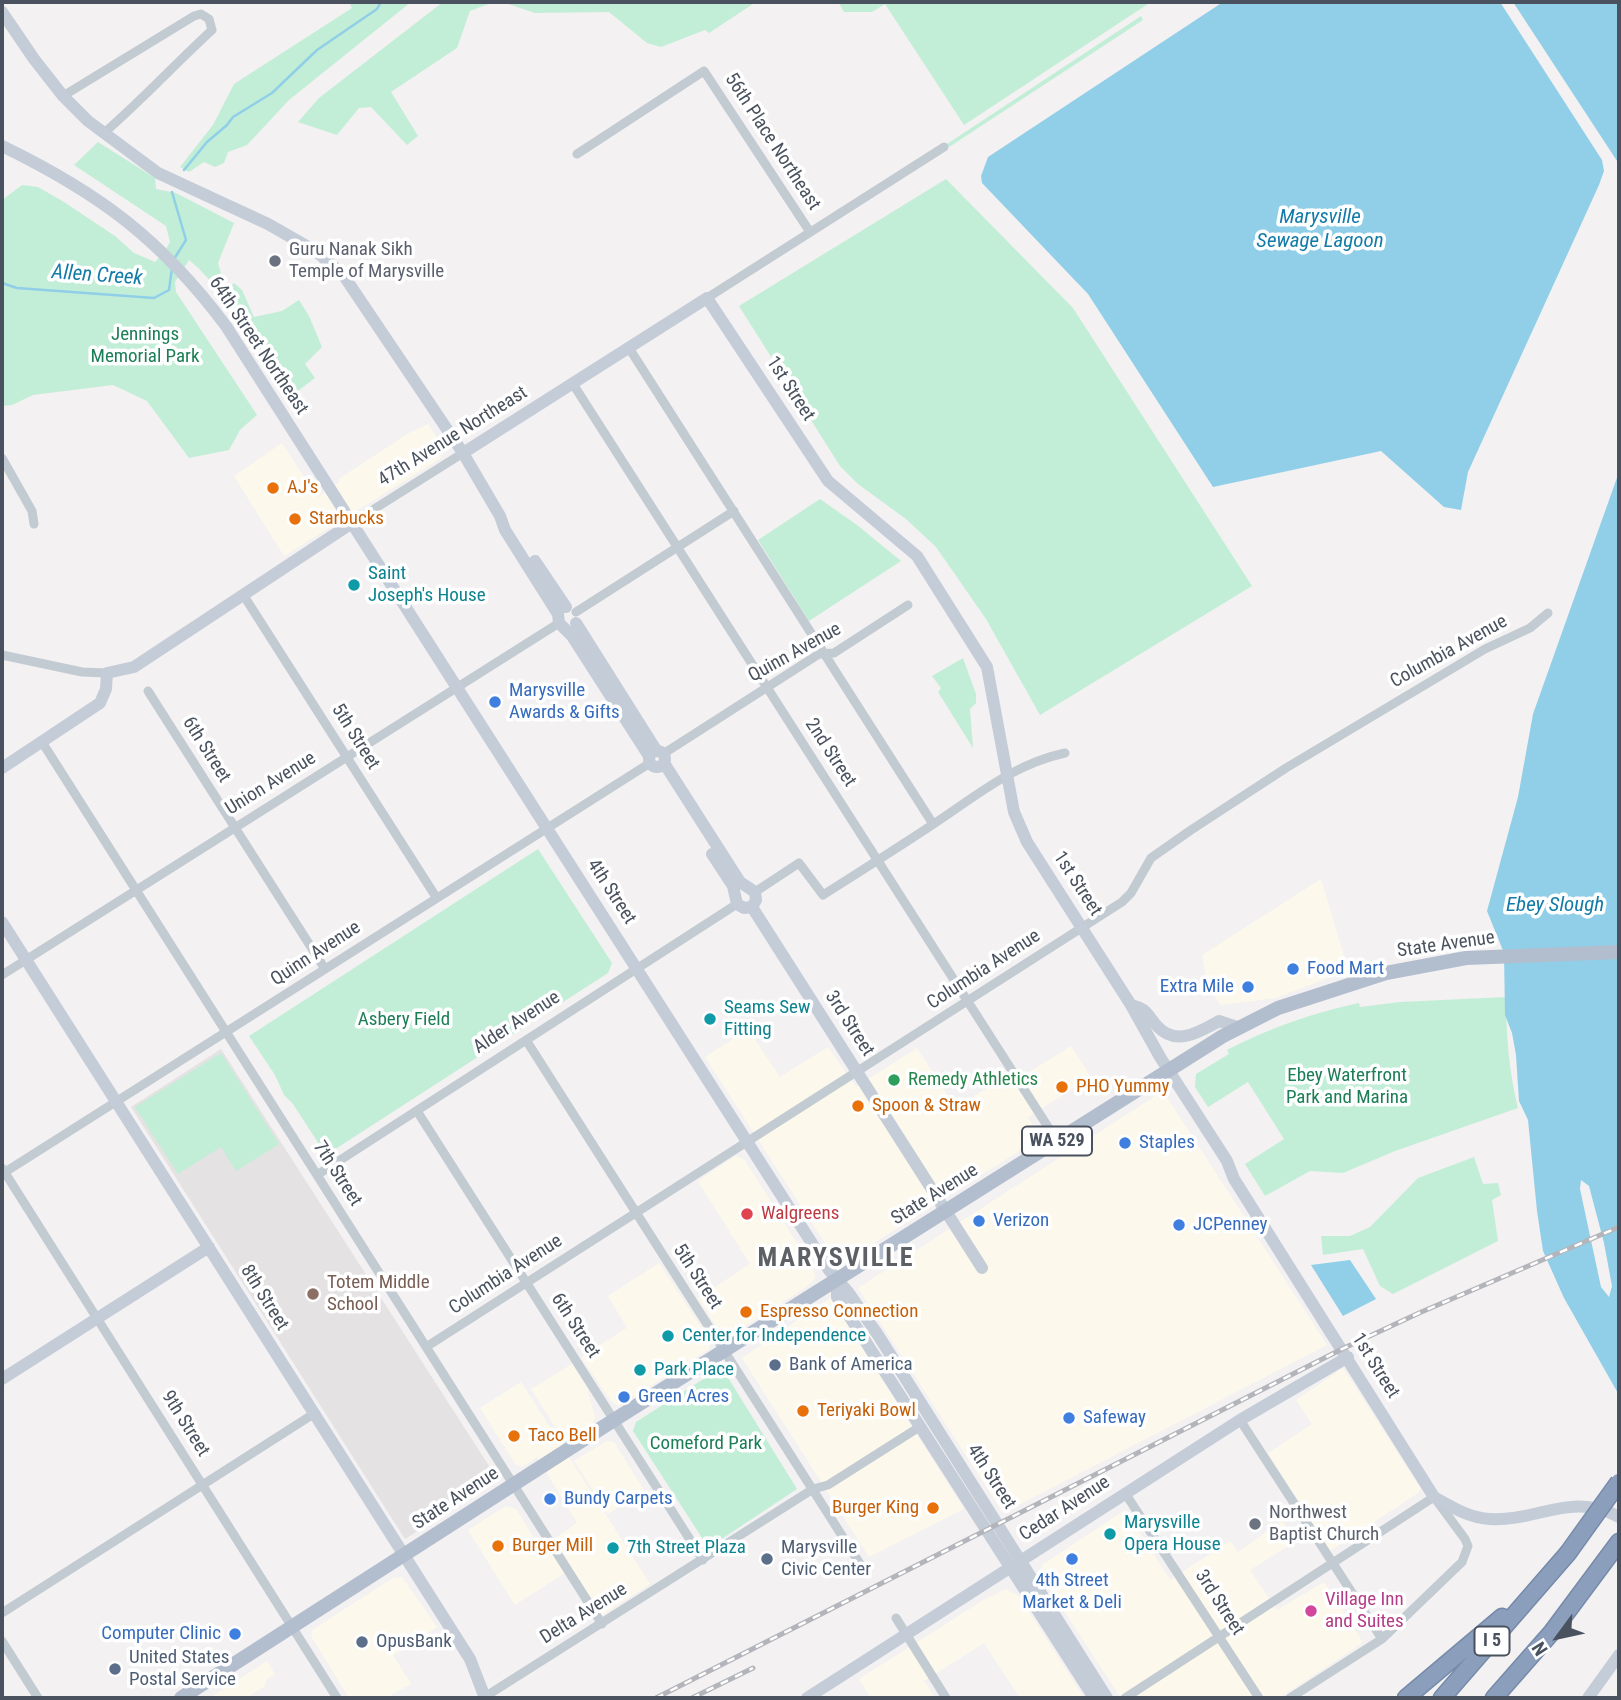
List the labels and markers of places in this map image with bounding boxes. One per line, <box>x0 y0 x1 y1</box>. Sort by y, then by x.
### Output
place label: Guru Nanak Sikh Temple of Marysville <box>289 239 444 283</box>
marker: Guru Nanak Sikh Temple of Marysville <box>267 253 283 269</box>
place label: AJ's <box>287 477 318 499</box>
marker: AJ's <box>265 480 281 496</box>
place label: Starbucks <box>309 508 384 530</box>
marker: Starbucks <box>287 511 303 527</box>
place label: Saint Joseph's House <box>368 563 486 607</box>
marker: Saint Joseph's House <box>346 577 362 593</box>
place label: Marysville Awards & Gifts <box>509 680 620 724</box>
marker: Marysville Awards & Gifts <box>487 694 503 710</box>
place label: Food Mart <box>1307 958 1384 980</box>
marker: Food Mart <box>1285 961 1301 977</box>
place label: Extra Mile <box>1160 976 1234 998</box>
marker: Extra Mile <box>1240 979 1256 995</box>
place label: Seams Sew Fitting <box>724 997 810 1041</box>
marker: Seams Sew Fitting <box>702 1011 718 1027</box>
place label: Remedy Athletics <box>908 1069 1038 1091</box>
marker: Remedy Athletics <box>886 1072 902 1088</box>
place label: PHO Yummy <box>1076 1076 1169 1098</box>
marker: PHO Yummy <box>1054 1079 1070 1095</box>
place label: Spoon & Straw <box>872 1095 981 1117</box>
marker: Spoon & Straw <box>850 1098 866 1114</box>
place label: Staples <box>1139 1132 1195 1154</box>
marker: Staples <box>1117 1135 1133 1151</box>
place label: Walgreens <box>761 1203 839 1225</box>
marker: Walgreens <box>739 1206 755 1222</box>
place label: Verizon <box>993 1210 1049 1232</box>
marker: Verizon <box>971 1213 987 1229</box>
place label: JCPenney <box>1193 1214 1267 1236</box>
marker: JCPenney <box>1171 1217 1187 1233</box>
place label: Totem Middle School <box>327 1272 430 1316</box>
marker: Totem Middle School <box>305 1286 321 1302</box>
place label: Espresso Connection <box>760 1301 918 1323</box>
marker: Espresso Connection <box>738 1304 754 1320</box>
place label: Center for Independence <box>682 1325 866 1347</box>
marker: Center for Independence <box>660 1328 676 1344</box>
place label: Bank of America <box>789 1354 913 1376</box>
marker: Bank of America <box>767 1357 783 1373</box>
place label: Park Place <box>654 1359 734 1381</box>
marker: Park Place <box>632 1362 648 1378</box>
place label: Green Acres <box>638 1386 729 1408</box>
marker: Green Acres <box>616 1389 632 1405</box>
place label: Teriyaki Bowl <box>817 1400 916 1422</box>
marker: Teriyaki Bowl <box>795 1403 811 1419</box>
place label: Safeway <box>1083 1407 1146 1429</box>
marker: Safeway <box>1061 1410 1077 1426</box>
place label: Taco Bell <box>528 1425 597 1447</box>
marker: Taco Bell <box>506 1428 522 1444</box>
place label: Bundy Carpets <box>564 1488 673 1510</box>
marker: Bundy Carpets <box>542 1491 558 1507</box>
place label: Burger King <box>832 1497 919 1519</box>
marker: Burger King <box>925 1500 941 1516</box>
place label: Northwest Baptist Church <box>1269 1502 1379 1546</box>
place label: Marysville Opera House <box>1124 1512 1221 1556</box>
marker: Northwest Baptist Church <box>1247 1516 1263 1532</box>
marker: Marysville Opera House <box>1102 1526 1118 1542</box>
place label: Burger Mill <box>512 1535 593 1557</box>
place label: 7th Street Plaza <box>627 1537 746 1559</box>
place label: Marysville Civic Center <box>781 1537 871 1581</box>
marker: Burger Mill <box>490 1538 506 1554</box>
marker: 7th Street Plaza <box>605 1540 621 1556</box>
marker: Marysville Civic Center <box>759 1551 775 1567</box>
marker: 4th Street Market & Deli <box>1064 1551 1080 1567</box>
place label: 4th Street Market & Deli <box>1022 1570 1122 1614</box>
place label: Village Inn and Suites <box>1325 1589 1404 1633</box>
marker: Village Inn and Suites <box>1303 1603 1319 1619</box>
place label: Computer Clinic <box>101 1623 221 1645</box>
marker: Computer Clinic <box>227 1626 243 1642</box>
place label: OpusBank <box>376 1631 452 1653</box>
marker: OpusBank <box>354 1634 370 1650</box>
place label: United States Postal Service <box>129 1647 236 1691</box>
marker: United States Postal Service <box>107 1661 123 1677</box>

